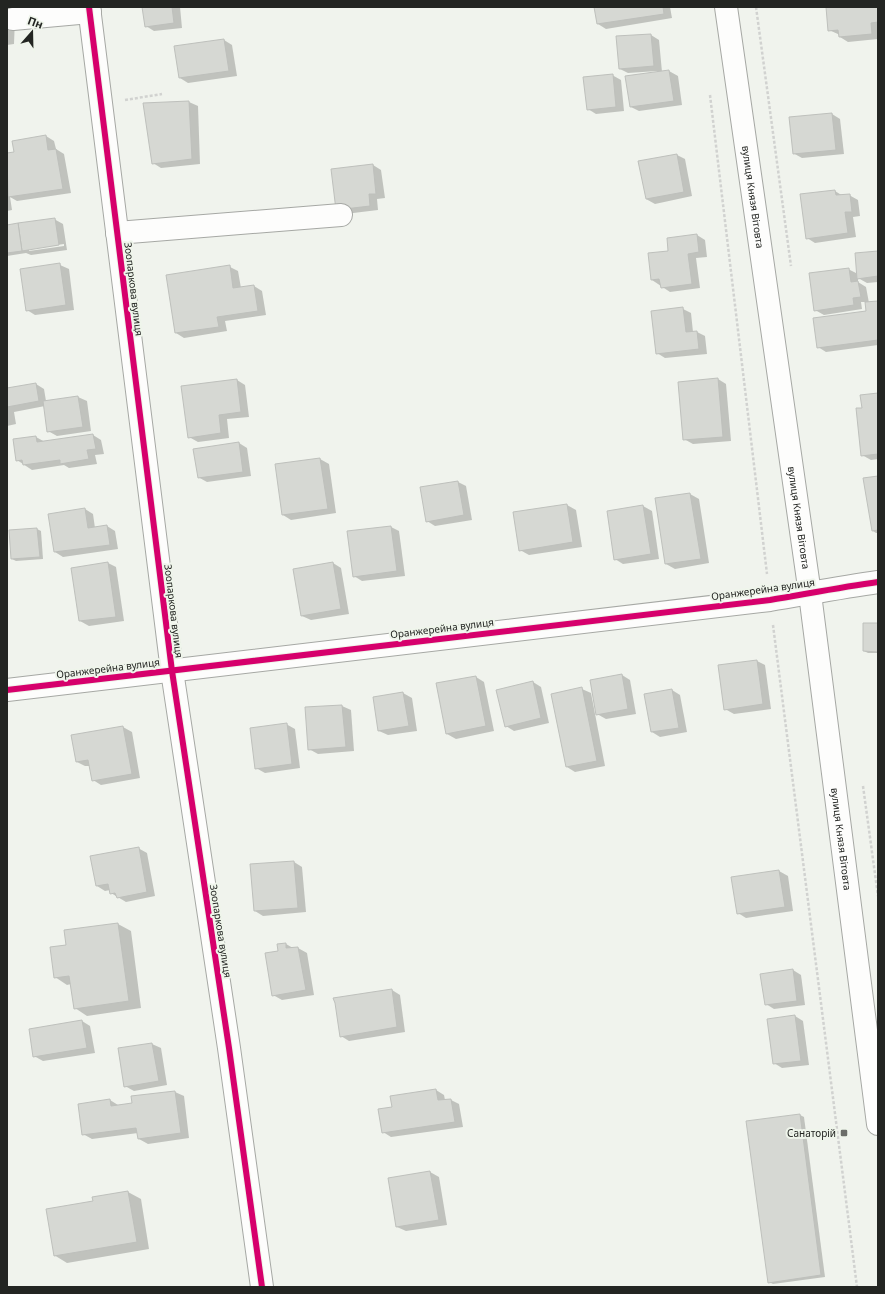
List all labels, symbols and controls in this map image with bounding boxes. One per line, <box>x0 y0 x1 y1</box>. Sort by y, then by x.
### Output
north arrow <box>12 12 52 52</box>
text: Пн <box>26 12 45 32</box>
street label: вулиця Князя Вітовта <box>739 145 767 249</box>
street label: Зоопаркова вулиця <box>121 241 147 337</box>
street label: вулиця Князя Вітовта <box>785 466 813 570</box>
street label: Зоопаркова вулиця <box>161 563 187 659</box>
street label: Оранжерейна вулиця <box>710 575 816 603</box>
street label: Оранжерейна вулиця <box>389 615 495 641</box>
street label: Оранжерейна вулиця <box>55 655 161 681</box>
street label: вулиця Князя Вітовта <box>828 787 855 891</box>
street label: Зоопаркова вулиця <box>207 883 235 979</box>
place label: Санаторій <box>787 1126 836 1140</box>
marker: Санаторій <box>839 1128 849 1138</box>

